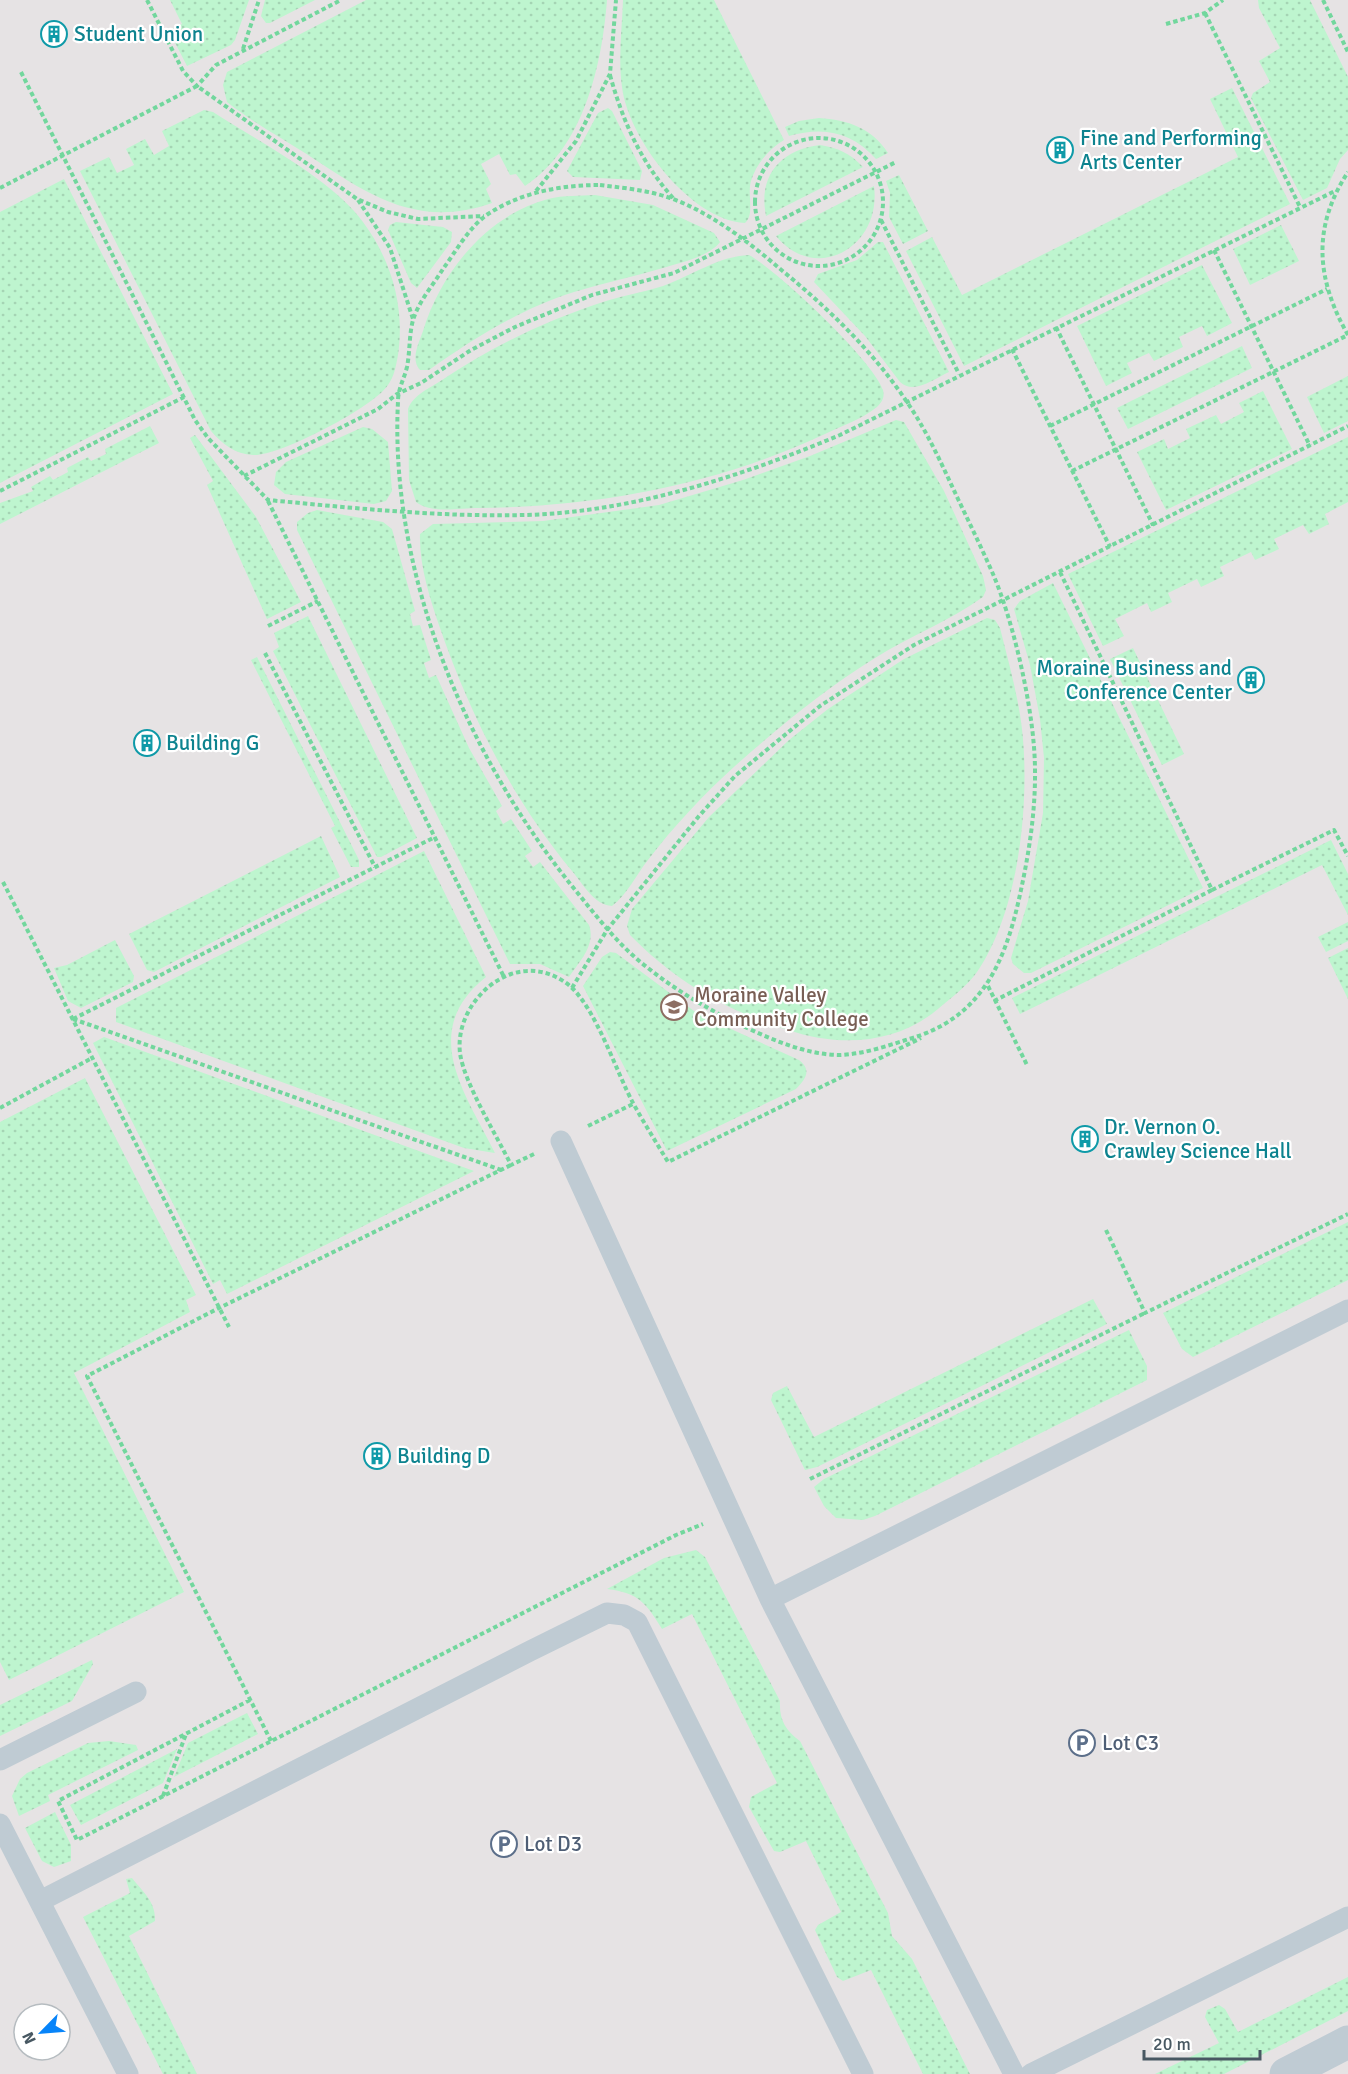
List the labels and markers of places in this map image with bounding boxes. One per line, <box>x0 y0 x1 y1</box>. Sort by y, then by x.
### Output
building icon: Student Union <box>39 19 69 49</box>
place label: Student Union <box>74 21 203 47</box>
place label: Fine and Performing Arts Center <box>1080 125 1262 175</box>
building icon: Fine and Performing Arts Center <box>1045 135 1075 165</box>
place label: Moraine Business and Conference Center <box>1036 655 1232 705</box>
building icon: Moraine Business and Conference Center <box>1236 665 1266 695</box>
building icon: Building G <box>132 728 162 758</box>
place label: Building G <box>166 730 259 756</box>
place label: Moraine Valley Community College <box>694 982 869 1032</box>
school or university icon: Moraine Valley Community College <box>659 992 689 1022</box>
place label: Dr. Vernon O. Crawley Science Hall <box>1104 1114 1292 1164</box>
building icon: Dr. Vernon O. Crawley Science Hall <box>1070 1124 1100 1154</box>
building icon: Building D <box>362 1441 392 1471</box>
place label: Building D <box>397 1443 490 1469</box>
parking icon: Lot C3 <box>1067 1728 1097 1758</box>
place label: Lot C3 <box>1102 1730 1159 1756</box>
parking icon: Lot D3 <box>489 1829 519 1859</box>
place label: Lot D3 <box>524 1831 582 1857</box>

